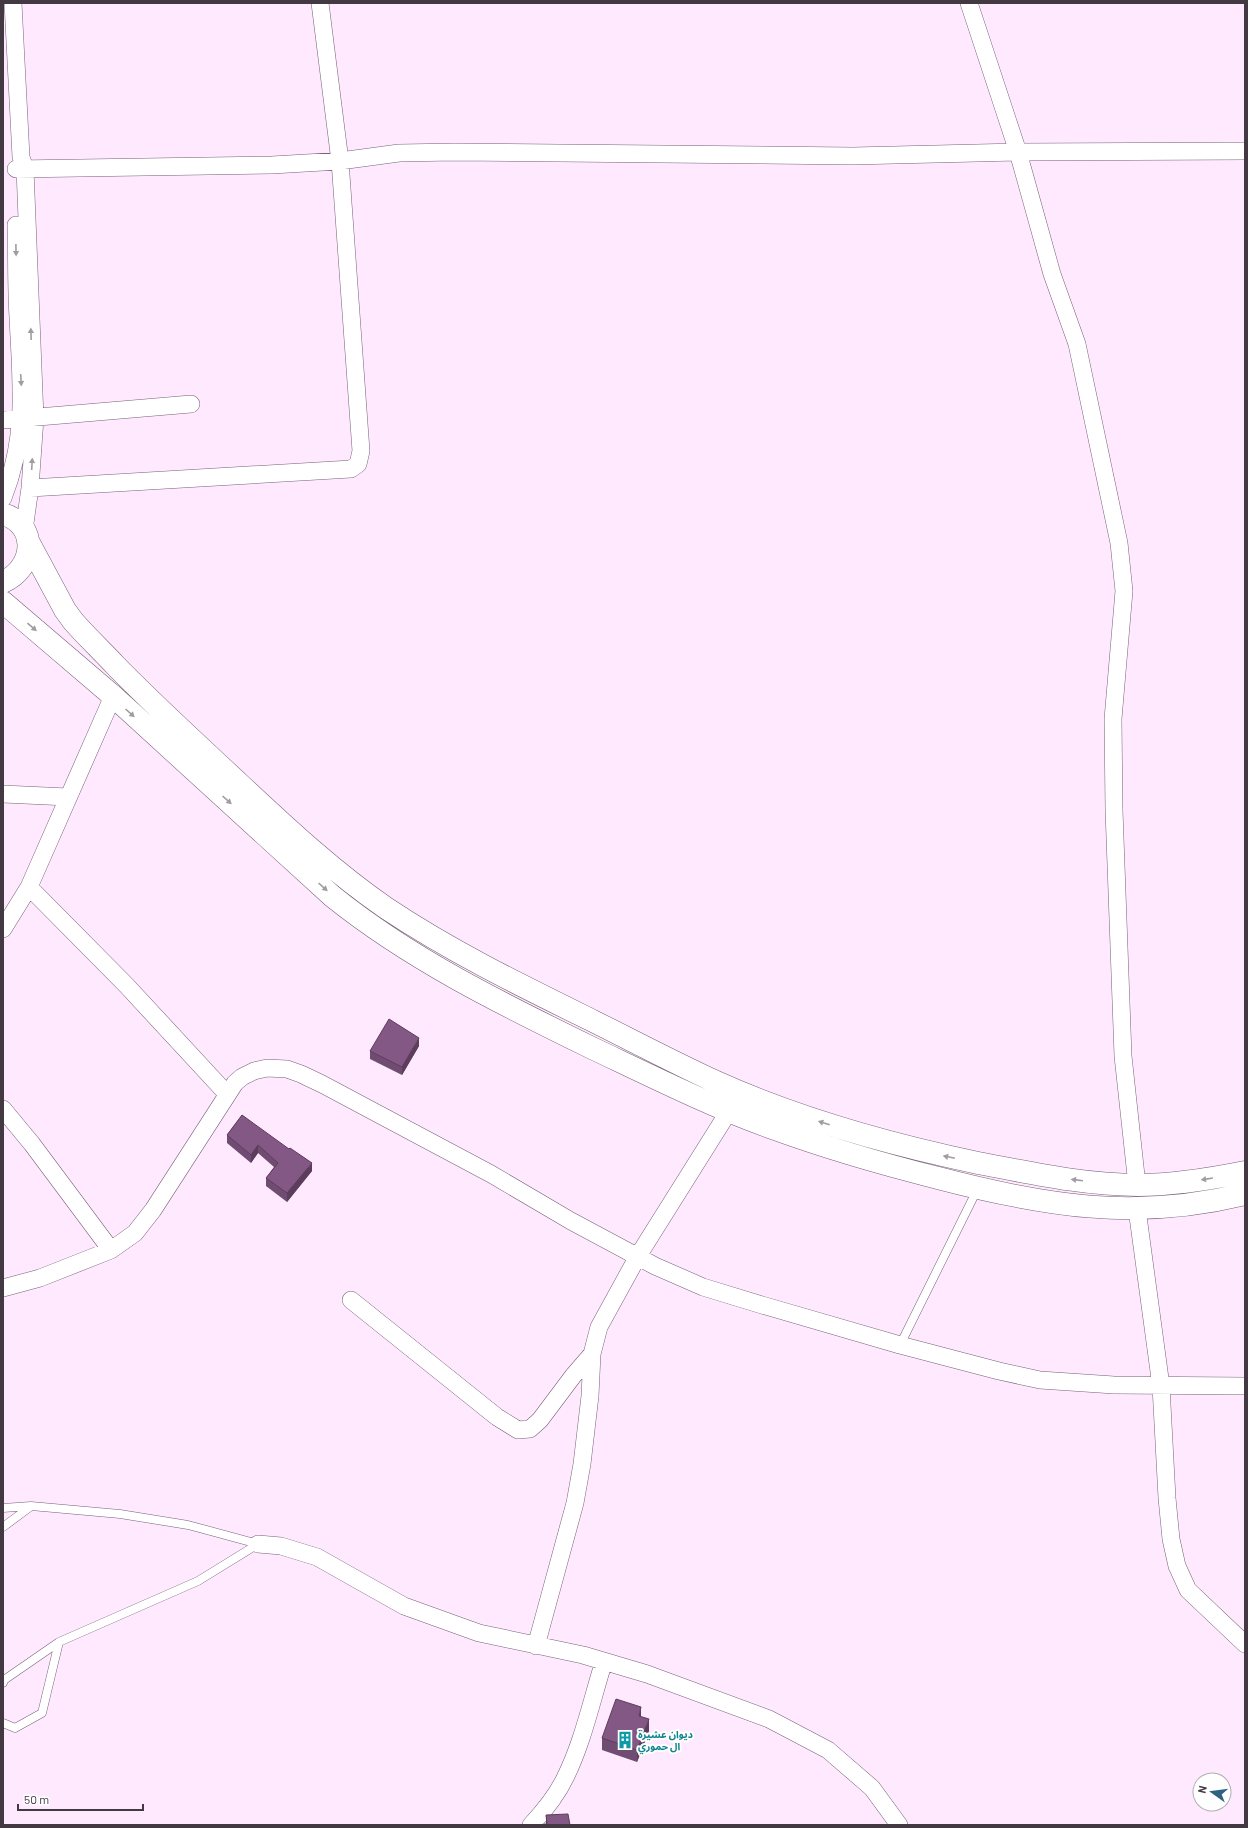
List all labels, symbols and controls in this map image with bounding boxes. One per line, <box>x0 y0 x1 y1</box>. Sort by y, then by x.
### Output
one-way arrow <box>13 244 20 256</box>
one-way arrow <box>28 328 35 340</box>
one-way arrow <box>18 374 24 387</box>
one-way arrow <box>29 457 35 470</box>
one-way arrow <box>27 623 38 632</box>
one-way arrow <box>125 708 136 717</box>
one-way arrow <box>222 795 231 804</box>
one-way arrow <box>318 883 328 892</box>
one-way arrow <box>818 1119 830 1125</box>
one-way arrow <box>943 1153 956 1159</box>
one-way arrow <box>1201 1176 1213 1182</box>
one-way arrow <box>1071 1177 1083 1184</box>
place label: ديوان عشيرة ال حموري <box>638 1728 693 1755</box>
building icon: ديوان عشيرة ال حموري <box>615 1730 635 1750</box>
north arrow <box>1192 1772 1232 1812</box>
text: N <box>1195 1784 1209 1795</box>
scale bar <box>18 1786 143 1812</box>
text: 50 m <box>24 1792 49 1806</box>

